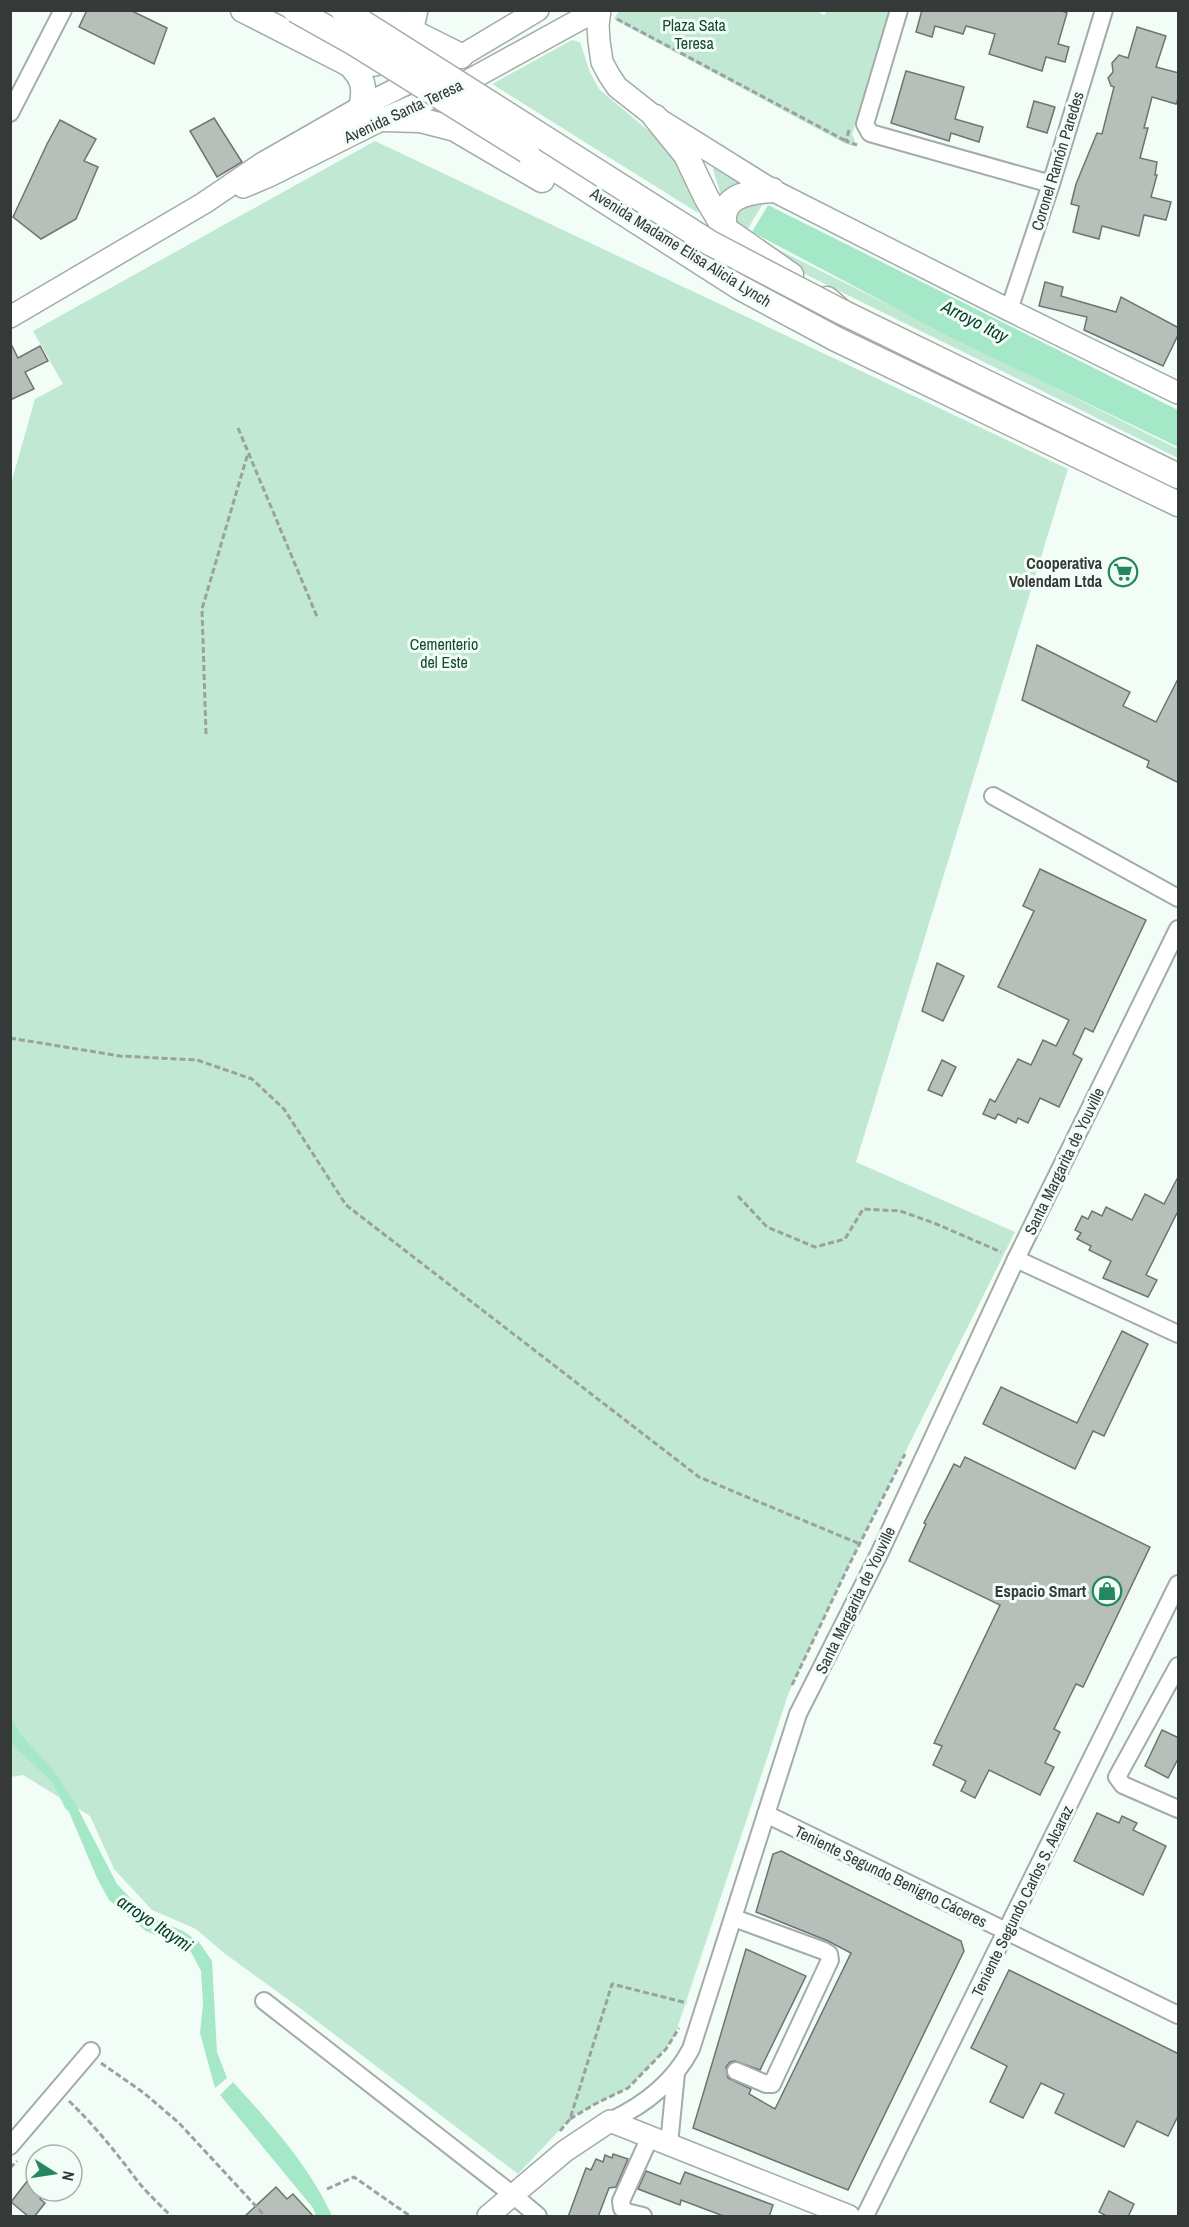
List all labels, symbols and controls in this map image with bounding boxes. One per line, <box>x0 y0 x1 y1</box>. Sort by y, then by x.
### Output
park label: Plaza Sata Teresa <box>662 14 726 54</box>
street label: Avenida Santa Teresa <box>339 74 467 149</box>
street label: Coronel Ramón Paredes <box>1025 89 1089 233</box>
street label: Avenida Madame Elisa Alicia Lynch <box>586 182 776 312</box>
water label: Arroyo Itay <box>937 293 1014 349</box>
place label: Cooperativa Volendam Ltda <box>1009 552 1103 592</box>
supermarket icon: Cooperativa Volendam Ltda <box>1107 556 1139 588</box>
park label: Cementerio del Este <box>410 633 478 673</box>
street label: Santa Margarita de Youville <box>1019 1084 1109 1238</box>
street label: Santa Margarita de Youville <box>810 1523 900 1677</box>
shop icon: Espacio Smart <box>1091 1575 1123 1607</box>
place label: Espacio Smart <box>995 1580 1087 1602</box>
street label: Teniente Segundo Carlos S. Alcaraz <box>966 1801 1078 2001</box>
street label: Teniente Segundo Benigno Cáceres <box>791 1820 991 1932</box>
water label: arroyo Itaymi <box>112 1889 198 1957</box>
north arrow <box>24 2143 84 2203</box>
text: N <box>57 2169 80 2183</box>

